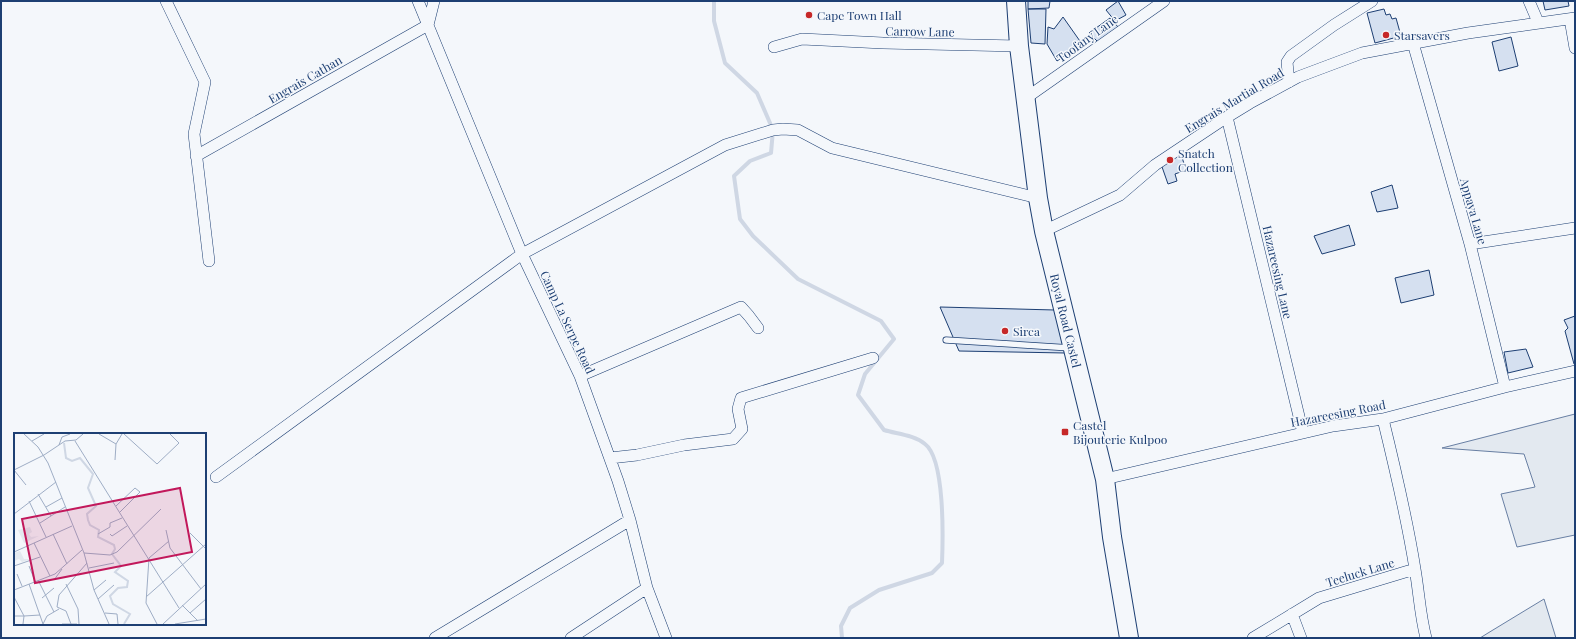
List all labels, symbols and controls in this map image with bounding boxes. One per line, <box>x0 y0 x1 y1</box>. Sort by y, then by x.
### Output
place label: Cape Town Hall <box>817 7 902 23</box>
marker: Cape Town Hall <box>804 10 814 20</box>
street label: Toofany Lane <box>1053 10 1121 66</box>
street label: Carrow Lane <box>885 22 955 40</box>
place label: Starsavers <box>1394 27 1450 43</box>
marker: Starsavers <box>1381 30 1391 40</box>
street label: Engrais Cathan <box>265 51 345 107</box>
street label: Engrais Martial Road <box>1181 64 1287 136</box>
place label: Snatch Collection <box>1178 145 1233 175</box>
marker: Snatch Collection <box>1165 155 1175 165</box>
street label: Appaya Lane <box>1457 175 1491 246</box>
street label: Hazareesing Lane <box>1259 224 1297 320</box>
street label: Camp La Serpe Road <box>537 268 599 376</box>
street label: Royal Road Castel <box>1047 272 1085 370</box>
place label: Sirca <box>1013 323 1040 339</box>
marker: Sirca <box>1000 326 1010 336</box>
street label: Hazareesing Road <box>1289 396 1387 430</box>
place label: Castel Bijouterie Kulpoo <box>1073 417 1168 447</box>
marker: Castel Bijouterie Kulpoo <box>1060 427 1070 437</box>
inset map <box>14 433 206 625</box>
street label: Teeluck Lane <box>1324 554 1396 590</box>

